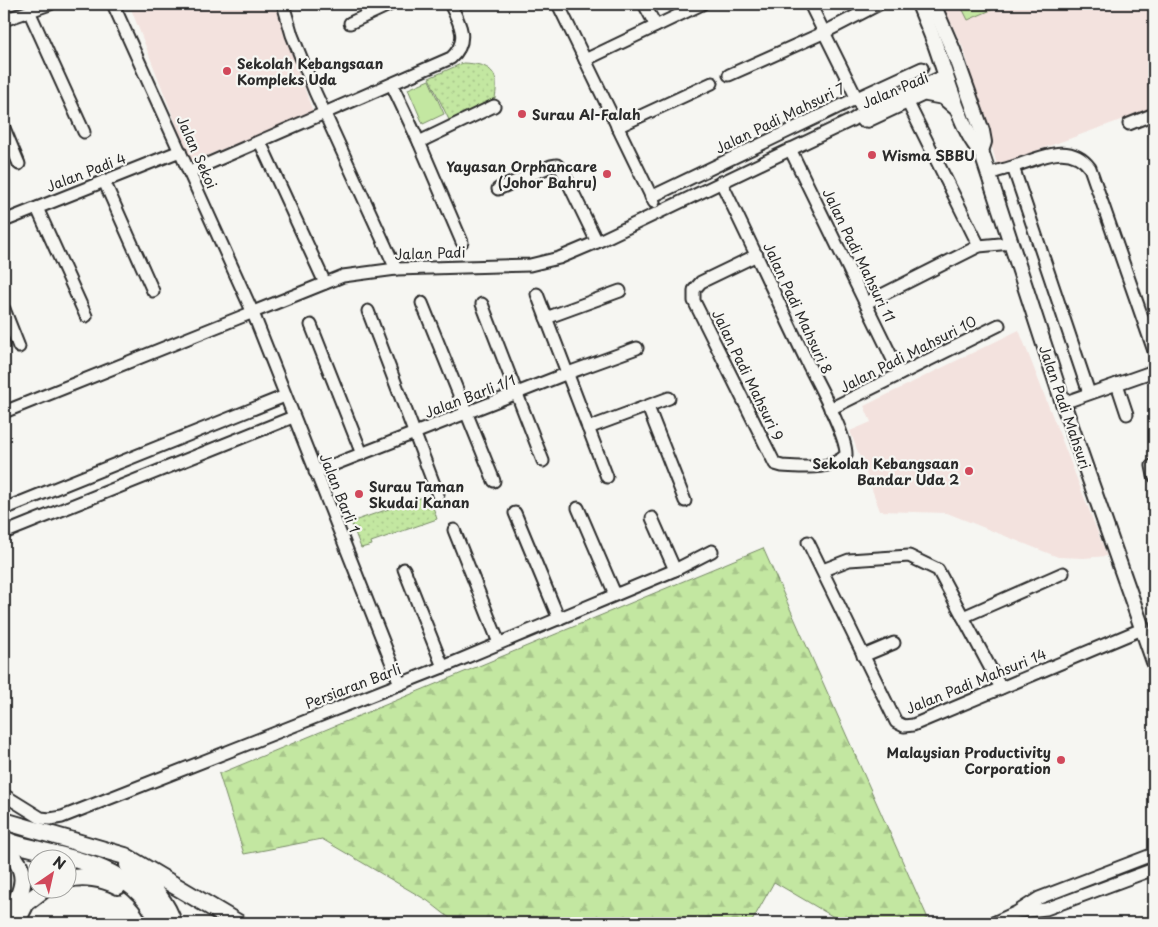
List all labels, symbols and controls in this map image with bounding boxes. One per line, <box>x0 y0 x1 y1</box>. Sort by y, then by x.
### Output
place label: Sekolah Kebangsaan Kompleks Uda <box>237 53 384 90</box>
marker: Sekolah Kebangsaan Kompleks Uda <box>221 65 233 77</box>
street label: Jalan Padi <box>858 66 932 114</box>
street label: Jalan Padi Mahsuri 7 <box>711 77 849 159</box>
place label: Surau Al-Falah <box>532 104 641 125</box>
marker: Surau Al-Falah <box>516 108 528 120</box>
street label: Jalan Sekoi <box>172 112 222 192</box>
place label: Wisma SBBU <box>882 145 975 166</box>
street label: Jalan Padi 4 <box>43 147 129 197</box>
marker: Wisma SBBU <box>866 149 878 161</box>
place label: Yayasan Orphancare (Johor Bahru) <box>446 156 597 193</box>
marker: Yayasan Orphancare (Johor Bahru) <box>601 168 613 180</box>
street label: Jalan Padi Mahsuri 11 <box>818 185 900 325</box>
street label: Jalan Padi Mahsuri 8 <box>758 239 838 377</box>
street label: Jalan Padi <box>394 241 466 265</box>
street label: Jalan Padi Mahsuri 9 <box>707 306 789 444</box>
street label: Jalan Padi Mahsuri 10 <box>836 310 980 398</box>
street label: Jalan Padi Mahsuri <box>1034 342 1096 472</box>
street label: Jalan Barli 1/1 <box>421 369 519 423</box>
street label: Jalan Barli 1 <box>315 450 365 536</box>
place label: Sekolah Kebangsaan Bandar Uda 2 <box>813 453 959 490</box>
marker: Sekolah Kebangsaan Bandar Uda 2 <box>963 465 975 477</box>
place label: Surau Taman Skudai Kanan <box>369 476 470 513</box>
marker: Surau Taman Skudai Kanan <box>353 488 365 500</box>
street label: Jalan Padi Mahsuri 14 <box>903 643 1049 719</box>
street label: Persiaran Barli <box>302 658 404 714</box>
place label: Malaysian Productivity Corporation <box>887 742 1051 779</box>
marker: Malaysian Productivity Corporation <box>1055 754 1067 766</box>
north arrow <box>28 850 78 900</box>
text: N <box>49 851 70 875</box>

